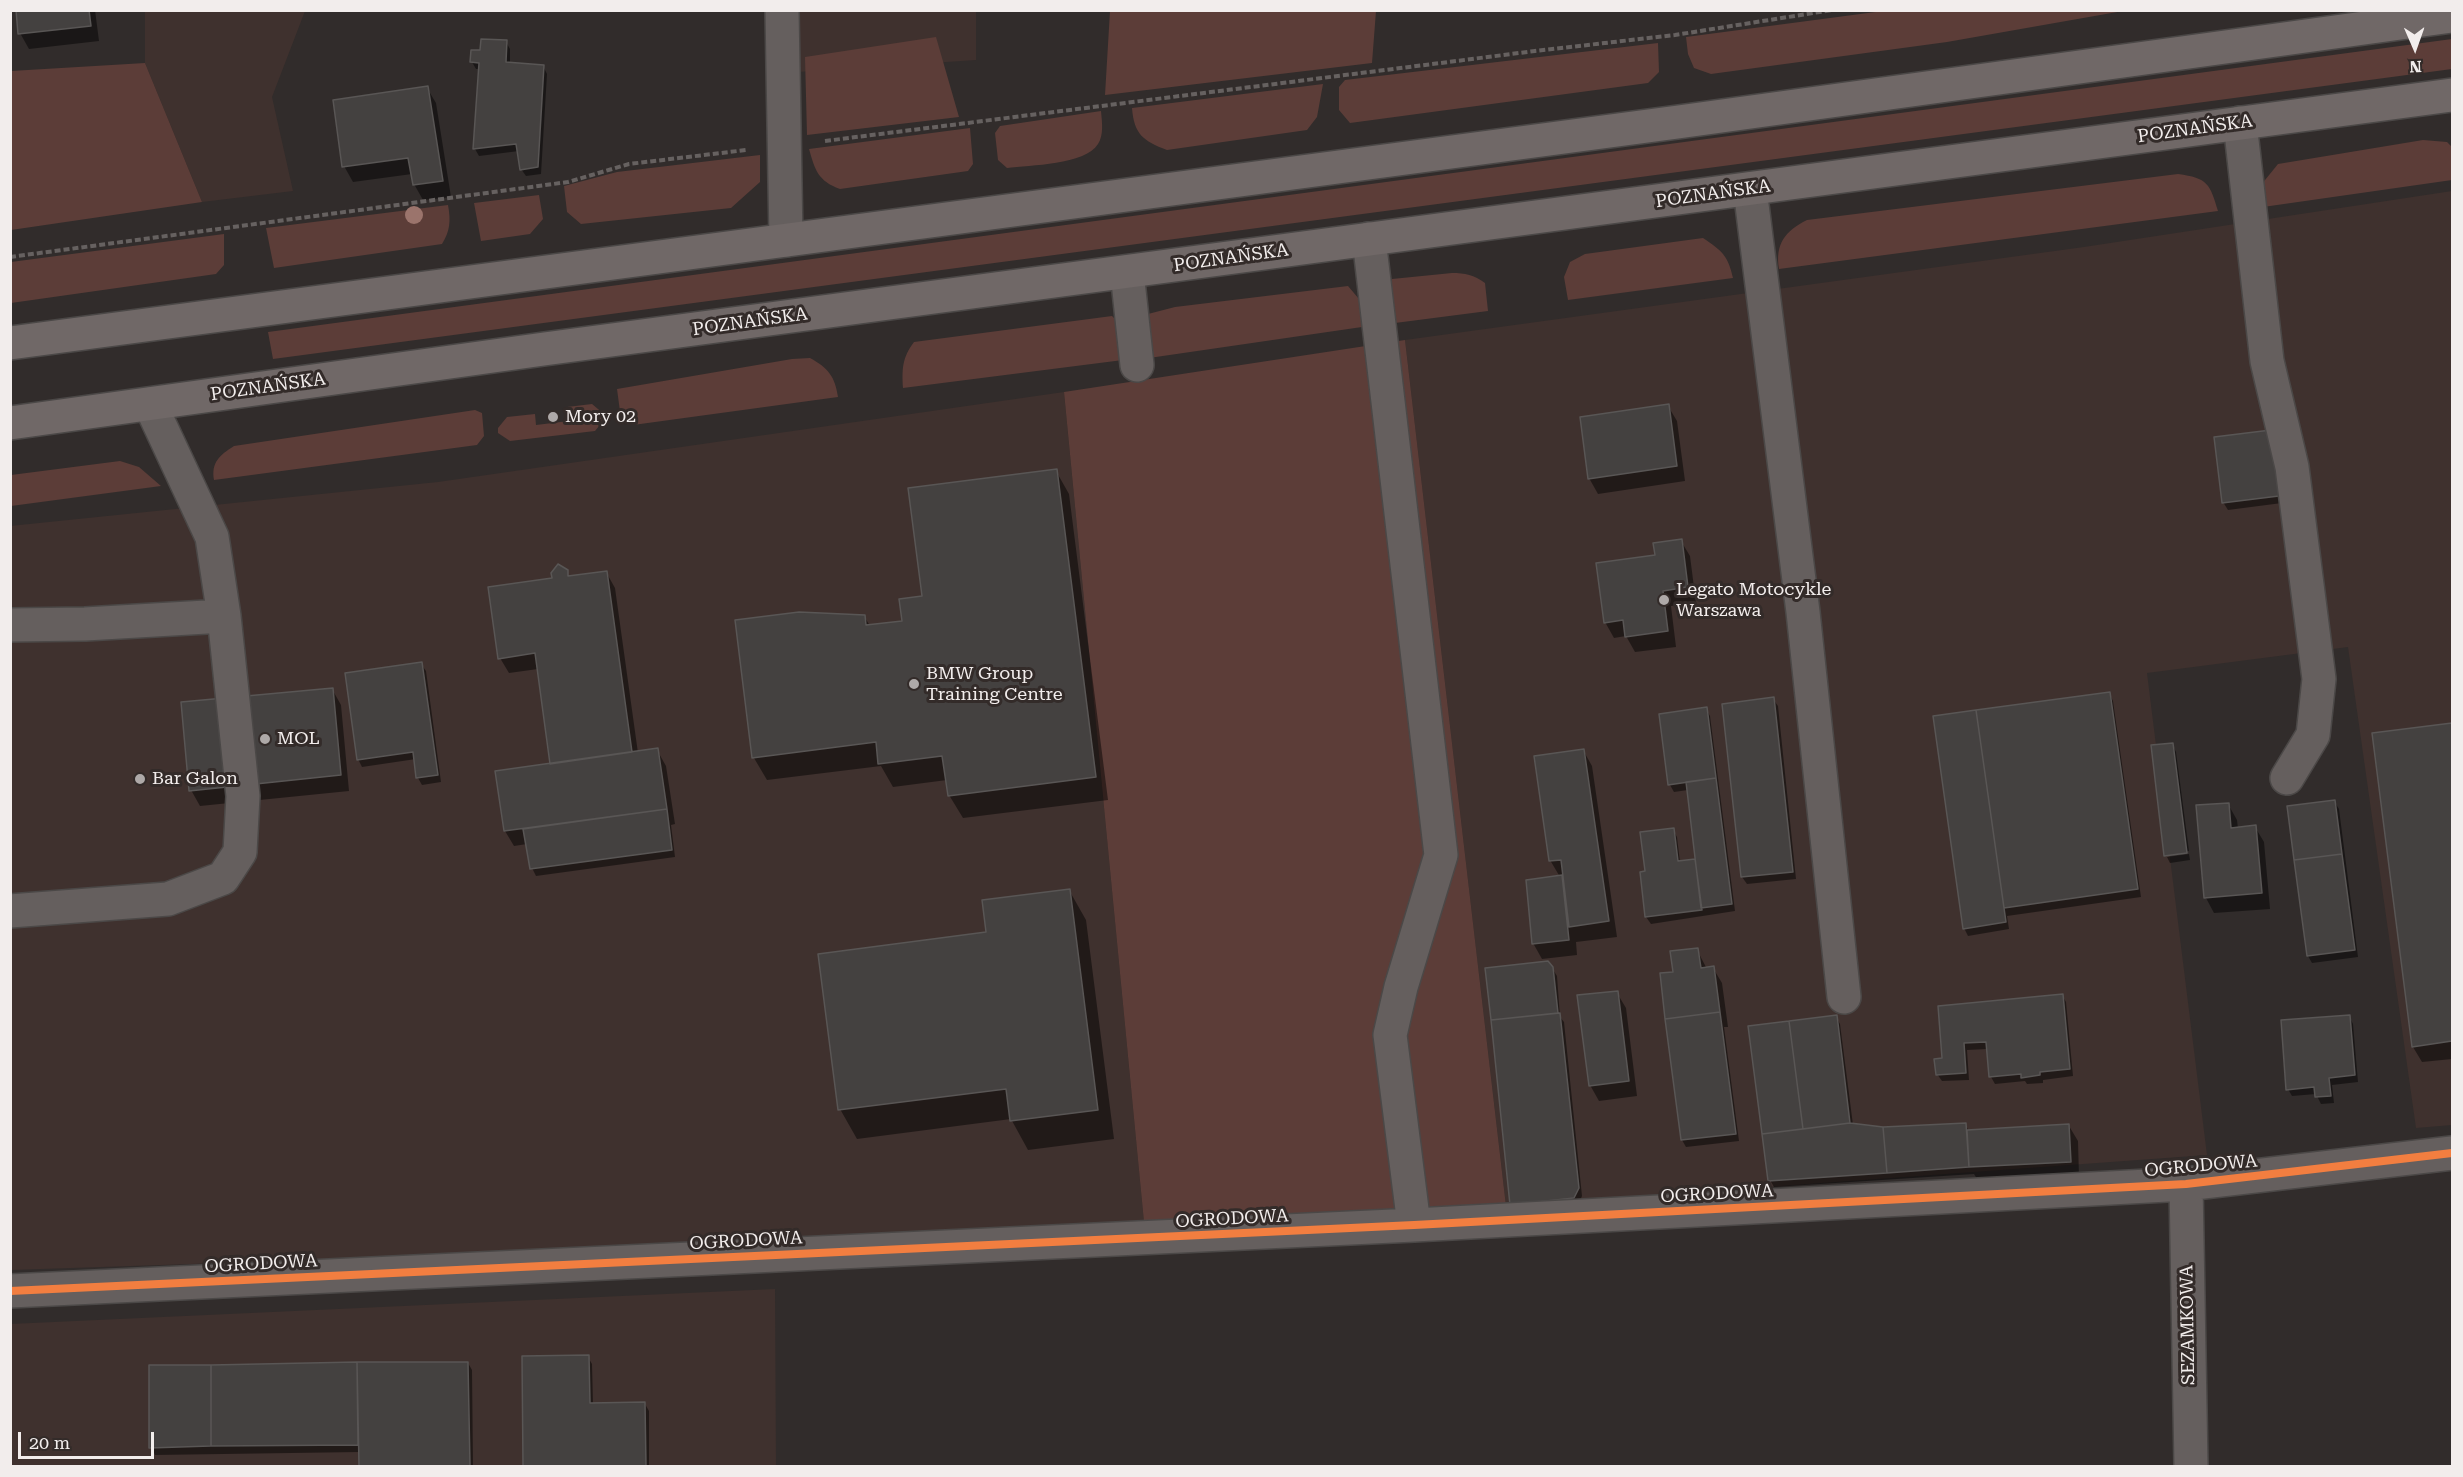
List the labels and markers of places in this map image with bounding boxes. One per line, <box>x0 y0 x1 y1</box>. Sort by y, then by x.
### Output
place label: Mory 02 <box>565 406 636 428</box>
marker: Mory 02 <box>546 410 560 424</box>
place label: Legato Motocykle Warszawa <box>1676 579 1832 622</box>
marker: Legato Motocykle Warszawa <box>1657 593 1671 607</box>
place label: BMW Group Training Centre <box>926 663 1063 706</box>
marker: BMW Group Training Centre <box>907 677 921 691</box>
place label: MOL <box>277 728 320 750</box>
marker: MOL <box>258 732 272 746</box>
place label: Bar Galon <box>152 768 238 790</box>
marker: Bar Galon <box>133 772 147 786</box>

